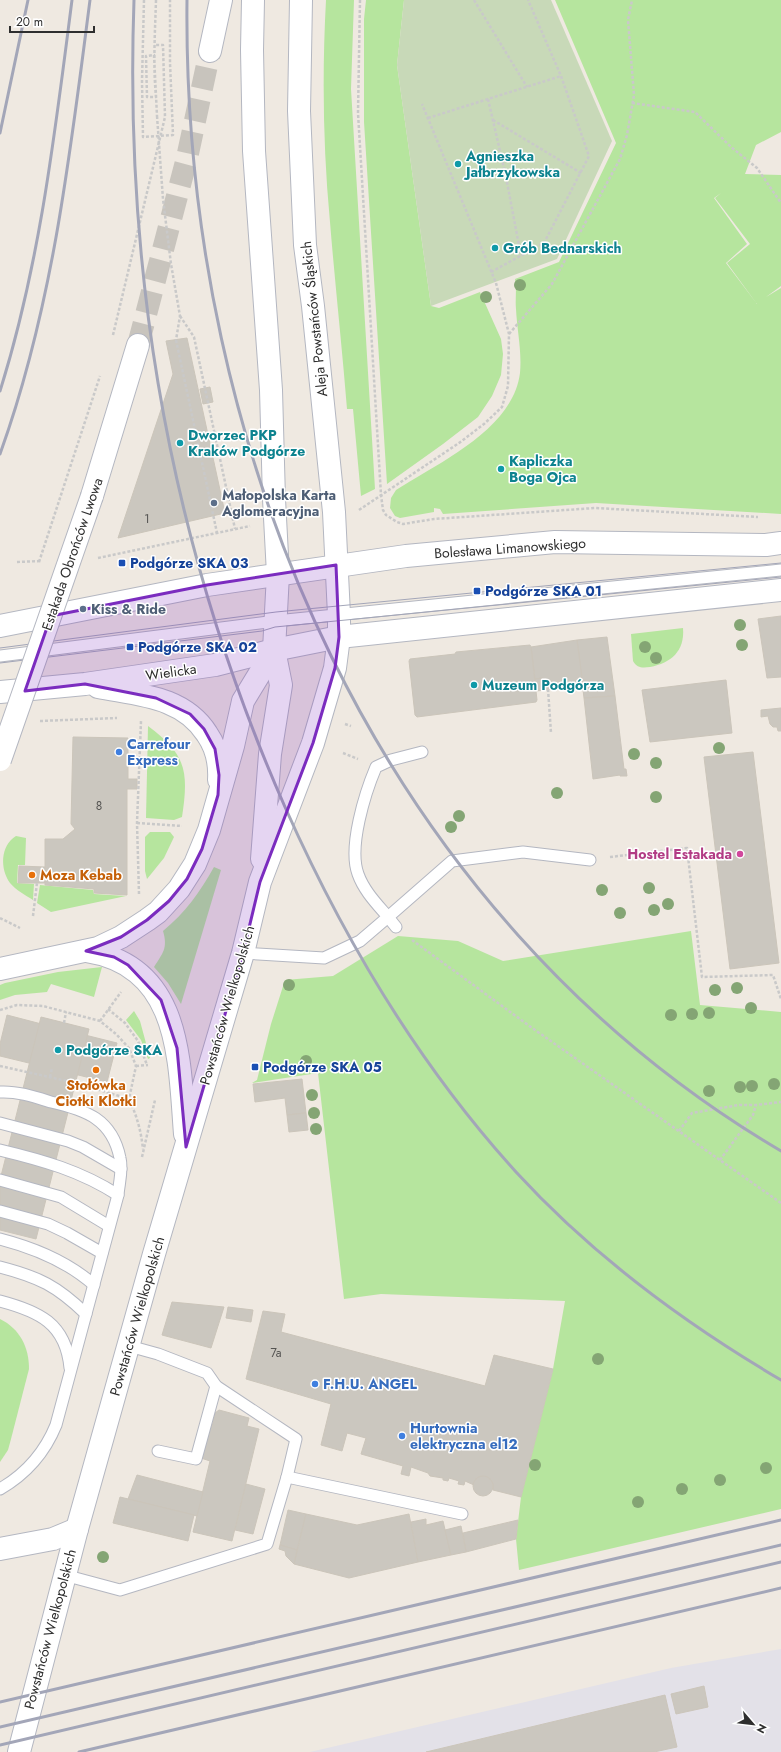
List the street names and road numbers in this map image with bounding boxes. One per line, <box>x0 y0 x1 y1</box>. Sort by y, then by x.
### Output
street label: Aleja Powstańców Śląskich <box>296 240 332 398</box>
street label: Estakada Obrońców Lwowa <box>36 475 108 633</box>
street label: Bolesława Limanowskiego <box>433 533 587 563</box>
street label: Wielicka <box>144 659 198 685</box>
street label: Powstańców Wielkopolskich <box>195 923 259 1087</box>
street label: Powstańców Wielkopolskich <box>105 1234 169 1398</box>
street label: Powstańców Wielkopolskich <box>19 1547 81 1711</box>

